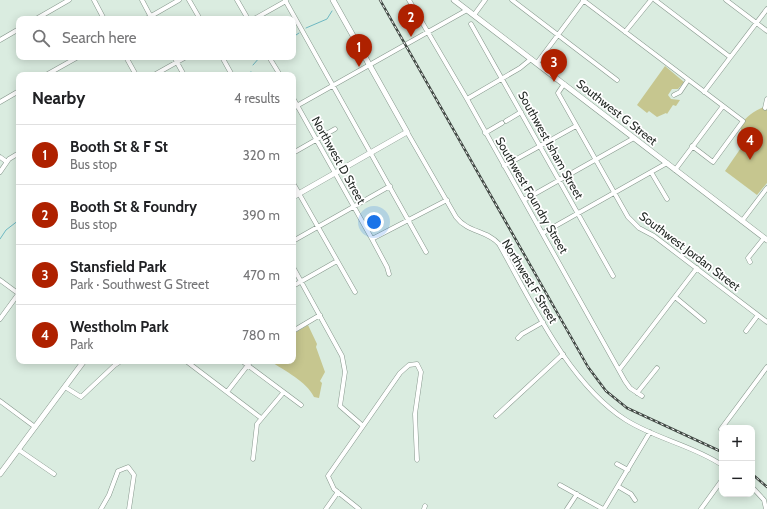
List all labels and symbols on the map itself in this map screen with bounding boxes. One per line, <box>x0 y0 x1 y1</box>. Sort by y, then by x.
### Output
pin: 2 <box>398 4 424 37</box>
pin: 1 <box>346 34 372 67</box>
pin: 3 <box>541 49 567 82</box>
street label: Southwest G Street <box>574 76 660 148</box>
street label: Southwest Isham Street <box>515 88 587 202</box>
street label: Northwest D Street <box>309 114 369 206</box>
pin: 4 <box>737 127 763 160</box>
street label: Southwest Foundry Street <box>492 134 572 256</box>
street label: Southwest Jordan Street <box>637 208 743 294</box>
your location <box>364 212 384 232</box>
street label: Northwest F Street <box>499 236 561 326</box>

